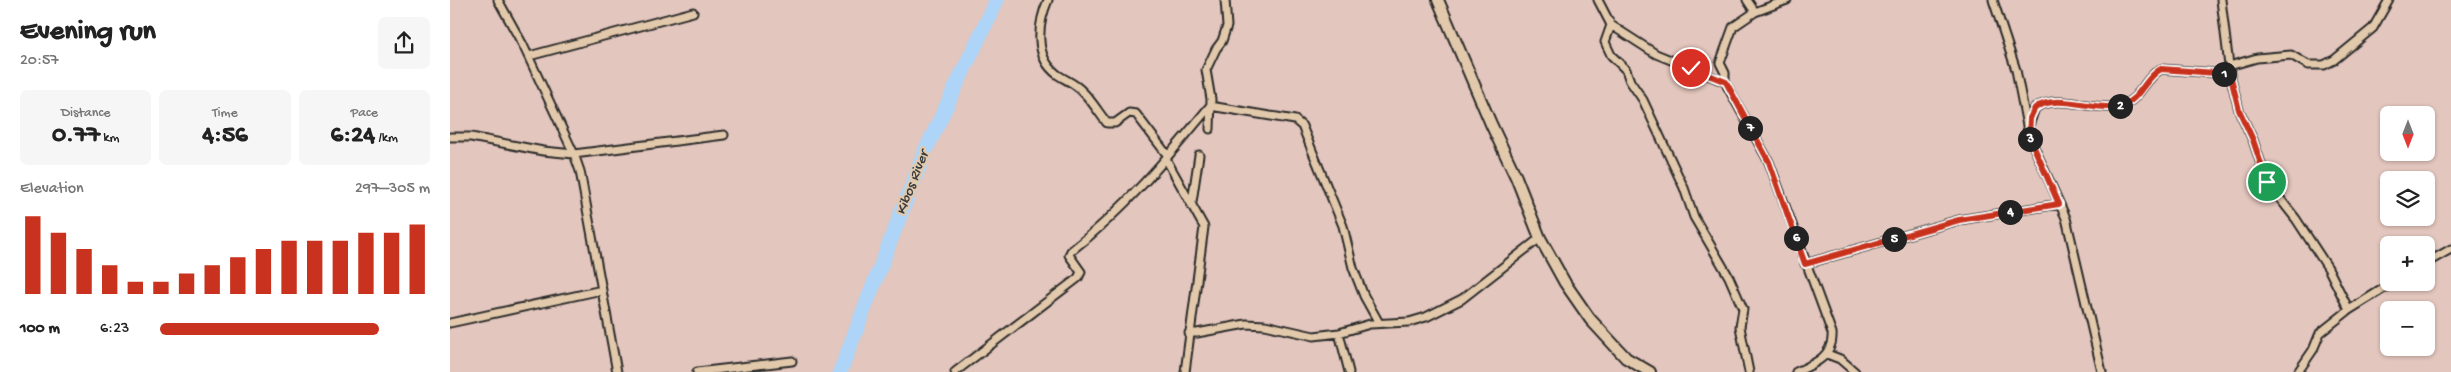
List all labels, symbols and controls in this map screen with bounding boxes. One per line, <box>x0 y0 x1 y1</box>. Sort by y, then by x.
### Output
text: Evening run <box>20 16 156 49</box>
button: share <box>378 17 430 69</box>
pin <box>1670 47 1712 89</box>
text: 20:57 <box>20 52 59 71</box>
icon: check <box>1677 54 1705 82</box>
pin: 1 <box>2212 62 2236 86</box>
text: 1 <box>2222 66 2227 83</box>
pin: 2 <box>2108 94 2132 118</box>
text: 2 <box>2117 98 2124 115</box>
text: Distance <box>61 105 110 122</box>
text: Time <box>212 105 238 122</box>
text: Pace <box>351 105 378 122</box>
north arrow <box>2380 106 2435 161</box>
map controls <box>2380 106 2435 356</box>
pin: 7 <box>1738 116 1762 140</box>
text: 7 <box>1747 120 1754 137</box>
text: 0.77 <box>52 122 100 151</box>
text: 4:56 <box>202 122 248 151</box>
text: 6:24 <box>331 122 375 151</box>
pin: 3 <box>2018 126 2042 152</box>
text: km <box>100 130 119 147</box>
text: /km <box>375 130 398 147</box>
text: 3 <box>2027 131 2034 148</box>
water label: Kibos River <box>893 146 934 218</box>
pin <box>2246 161 2288 203</box>
icon: arrive <box>2253 168 2281 196</box>
button: layers <box>2380 171 2435 226</box>
text: Elevation <box>20 180 84 199</box>
text: 297–305 m <box>355 180 430 199</box>
pin: 4 <box>1998 200 2022 224</box>
text: 4 <box>2007 204 2014 221</box>
pin: 6 <box>1784 226 1808 250</box>
pin: 5 <box>1882 226 1906 252</box>
text: 6 <box>1793 230 1800 247</box>
text: 5 <box>1891 231 1898 248</box>
button: + <box>2380 236 2435 291</box>
button: − <box>2380 301 2435 356</box>
text: 100 m <box>20 320 60 339</box>
text: 6:23 <box>100 320 129 339</box>

